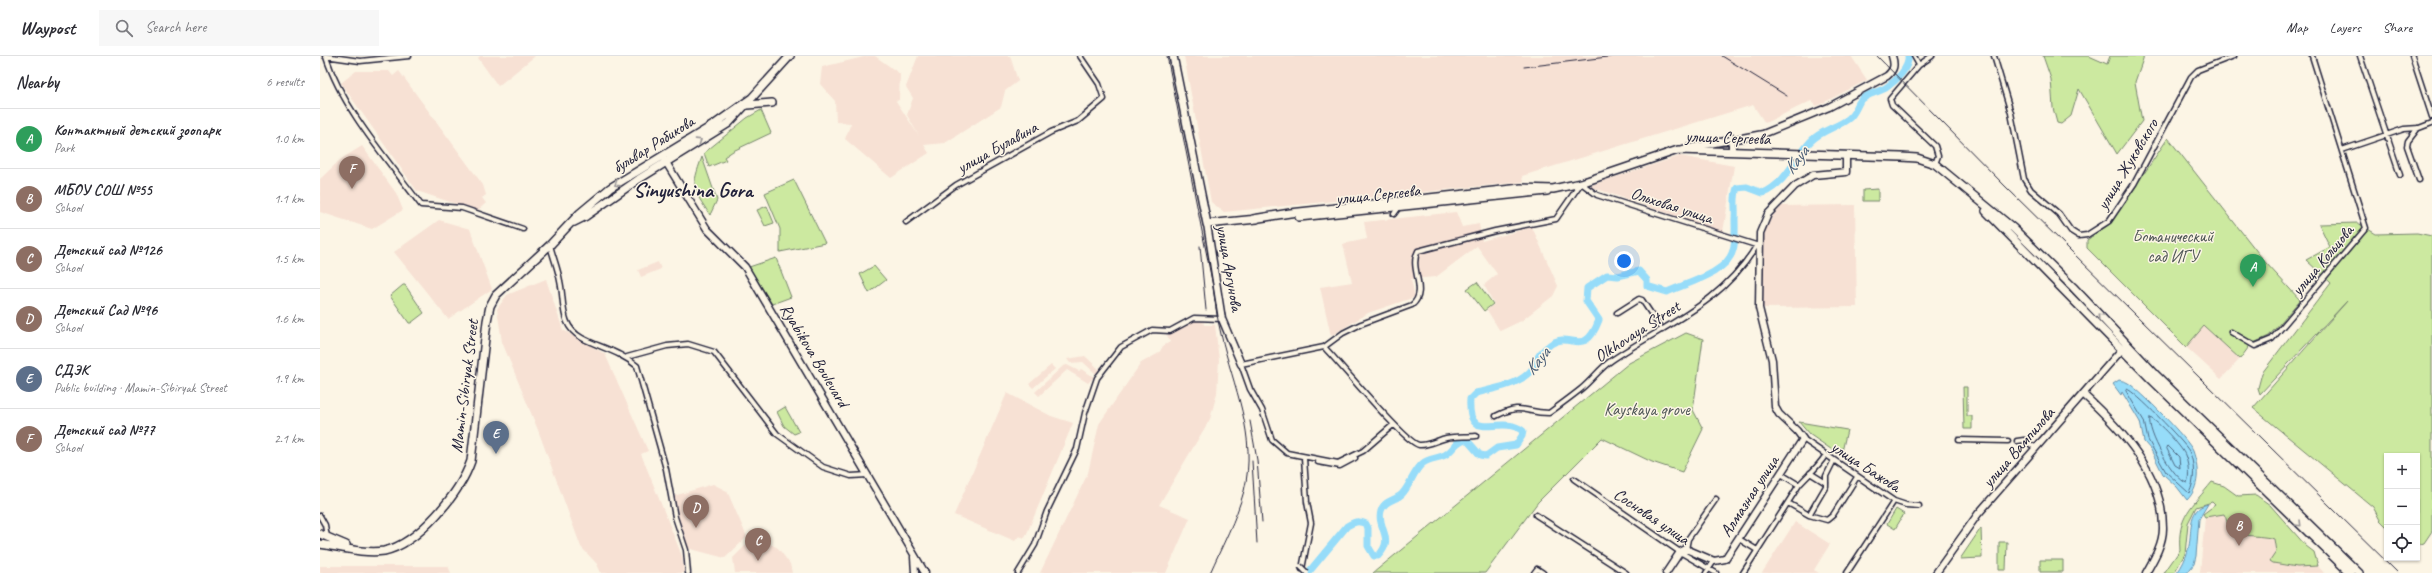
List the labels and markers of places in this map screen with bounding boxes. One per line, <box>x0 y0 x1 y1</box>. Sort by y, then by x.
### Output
pin: F <box>339 156 365 189</box>
pin: A <box>2240 254 2266 287</box>
pin: E <box>483 421 509 454</box>
pin: D <box>683 495 709 528</box>
pin: B <box>2226 513 2252 546</box>
pin: C <box>745 528 771 561</box>

